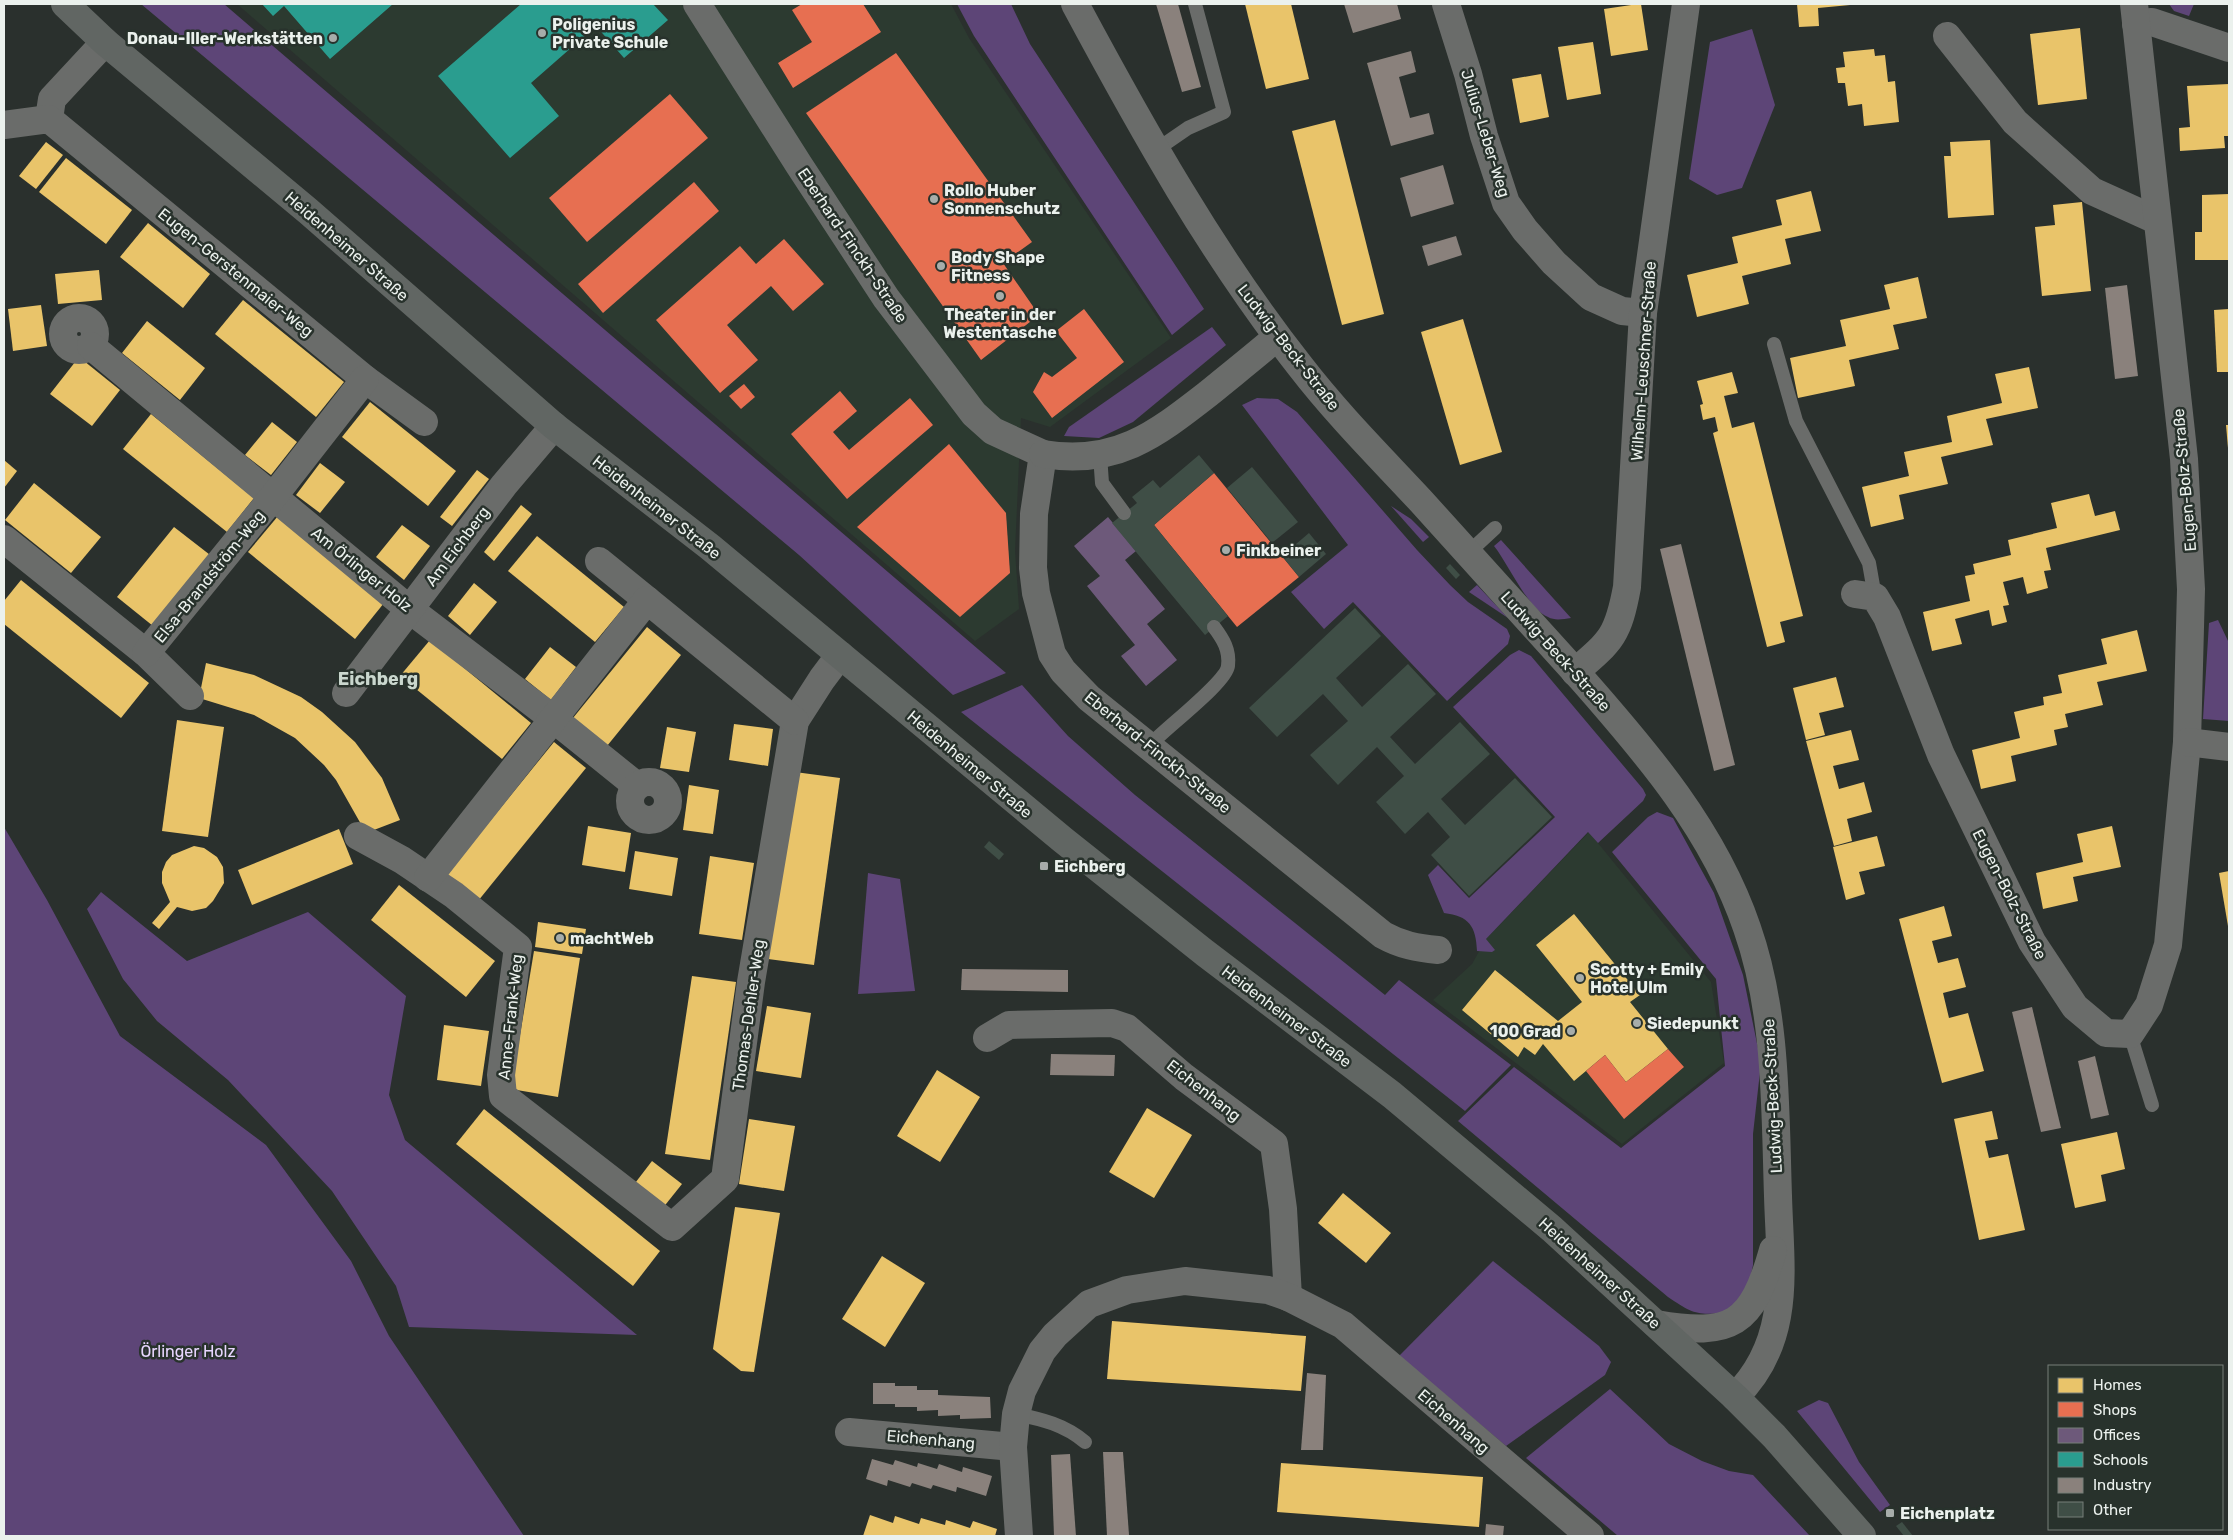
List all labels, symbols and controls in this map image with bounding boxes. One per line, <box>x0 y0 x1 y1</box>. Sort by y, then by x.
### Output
place label: Poligenius Private Schule <box>552 15 668 52</box>
marker: Poligenius Private Schule <box>536 27 548 39</box>
place label: Donau-Iller-Werkstätten <box>127 29 323 48</box>
marker: Donau-Iller-Werkstätten <box>327 32 339 44</box>
street label: Julius-Leber-Weg <box>1457 67 1514 199</box>
street label: Eberhard-Finckh-Straße <box>794 164 912 326</box>
place label: Rollo Huber Sonnenschutz <box>944 181 1060 218</box>
street label: Heidenheimer Straße <box>281 188 412 305</box>
marker: Rollo Huber Sonnenschutz <box>928 193 940 205</box>
street label: Eugen-Gerstenmaier-Weg <box>154 204 317 341</box>
place label: Body Shape Fitness <box>951 248 1045 285</box>
marker: Body Shape Fitness <box>935 260 947 272</box>
street label: Wilhelm-Leuschner-Straße <box>1627 261 1660 462</box>
street label: Ludwig-Beck-Straße <box>1234 281 1344 414</box>
marker: Theater in der Westentasche <box>994 290 1006 302</box>
place label: Theater in der Westentasche <box>943 305 1057 342</box>
street label: Eugen-Bolz-Straße <box>2169 408 2200 552</box>
street label: Heidenheimer Straße <box>589 452 725 563</box>
street label: Am Eichberg <box>421 503 494 590</box>
street label: Elsa-Brandström-Weg <box>150 506 269 646</box>
street label: Am Örlinger Holz <box>308 523 416 616</box>
place label: Finkbeiner <box>1236 541 1322 560</box>
marker: Finkbeiner <box>1220 544 1232 556</box>
street label: Ludwig-Beck-Straße <box>1497 588 1614 715</box>
district label: Eichberg <box>338 668 418 690</box>
street label: Eberhard-Finckh-Straße <box>1081 688 1235 817</box>
street label: Heidenheimer Straße <box>903 707 1036 822</box>
street label: Eugen-Bolz-Straße <box>1969 826 2051 962</box>
place label: Eichberg <box>1054 857 1126 876</box>
marker: Eichberg <box>1038 860 1050 872</box>
place label: machtWeb <box>570 929 654 948</box>
marker: machtWeb <box>554 932 566 944</box>
street label: Thomas-Dehler-Weg <box>728 938 769 1092</box>
street label: Anne-Frank-Weg <box>494 953 527 1081</box>
place label: Scotty + Emily Hotel Ulm <box>1590 960 1704 997</box>
street label: Heidenheimer Straße <box>1218 962 1355 1071</box>
marker: Scotty + Emily Hotel Ulm <box>1574 972 1586 984</box>
place label: Siedepunkt <box>1647 1014 1739 1033</box>
marker: Siedepunkt <box>1631 1017 1643 1029</box>
street label: Ludwig-Beck-Straße <box>1759 1018 1786 1174</box>
place label: 100 Grad <box>1490 1022 1561 1041</box>
marker: 100 Grad <box>1565 1025 1577 1037</box>
street label: Eichenhang <box>1163 1056 1244 1125</box>
street label: Heidenheimer Straße <box>1535 1214 1664 1333</box>
park label: Örlinger Holz <box>140 1342 236 1361</box>
legend <box>2048 1365 2223 1530</box>
text: Homes <box>2093 1376 2142 1394</box>
street label: Eichenhang <box>1414 1385 1493 1458</box>
text: Shops <box>2093 1401 2137 1419</box>
street label: Eichenhang <box>886 1426 976 1453</box>
text: Offices <box>2093 1426 2141 1444</box>
text: Schools <box>2093 1451 2149 1469</box>
text: Industry <box>2093 1476 2152 1494</box>
text: Other <box>2093 1501 2133 1519</box>
place label: Eichenplatz <box>1900 1504 1995 1523</box>
marker: Eichenplatz <box>1884 1507 1896 1519</box>

